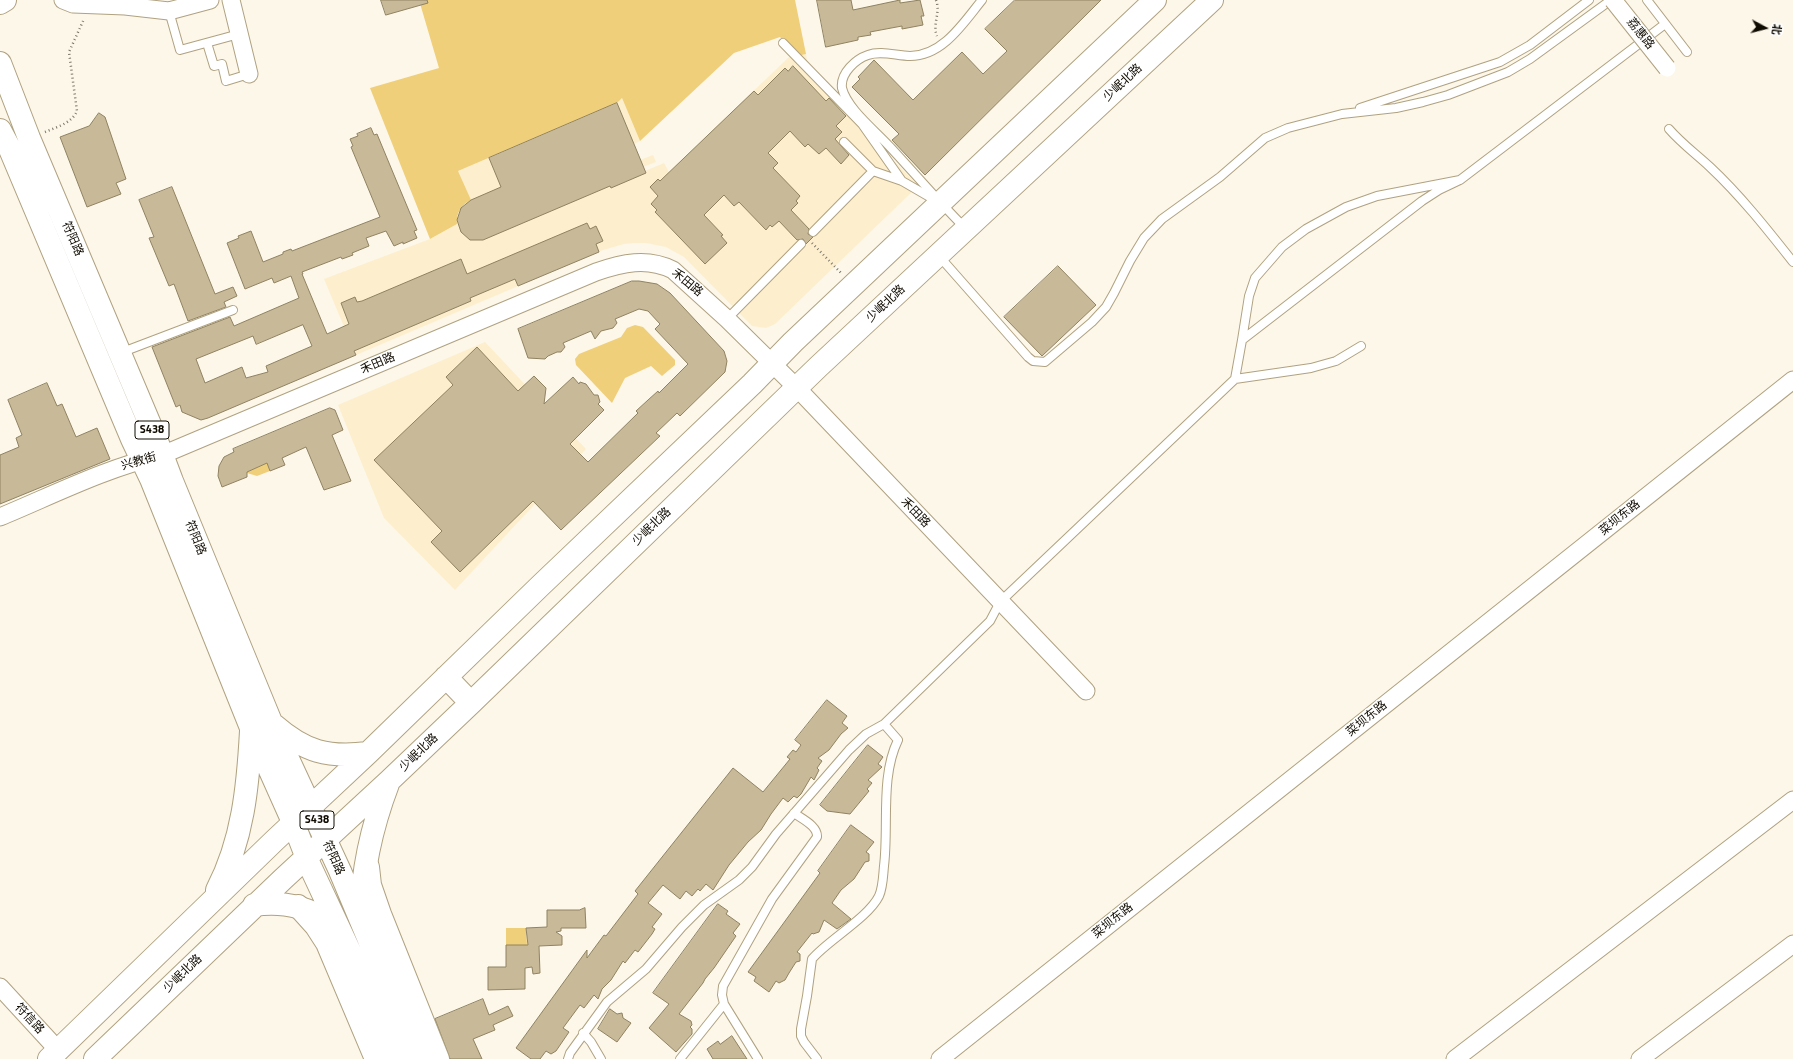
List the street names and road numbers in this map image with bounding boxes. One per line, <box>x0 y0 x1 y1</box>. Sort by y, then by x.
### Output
street label: 荔惠路 <box>1623 15 1657 53</box>
street label: 少岷北路 <box>1101 61 1145 105</box>
street label: 符阳路 <box>58 220 86 258</box>
street label: 禾田路 <box>669 266 705 300</box>
street label: 少岷北路 <box>864 282 908 326</box>
street label: 禾田路 <box>359 350 397 378</box>
road number: S438 <box>135 421 169 439</box>
street label: 兴教街 <box>120 450 158 474</box>
street label: 禾田路 <box>897 495 933 531</box>
street label: 菜坝东路 <box>1597 497 1643 539</box>
street label: 少岷北路 <box>630 505 674 549</box>
street label: 符阳路 <box>182 519 208 557</box>
street label: 菜坝东路 <box>1344 698 1390 740</box>
street label: 少岷北路 <box>397 731 441 775</box>
road number: S438 <box>300 811 334 829</box>
street label: 符阳路 <box>319 839 347 877</box>
street label: 菜坝东路 <box>1090 900 1136 942</box>
street label: 少岷北路 <box>161 952 205 996</box>
street label: 符信路 <box>11 1001 47 1037</box>

